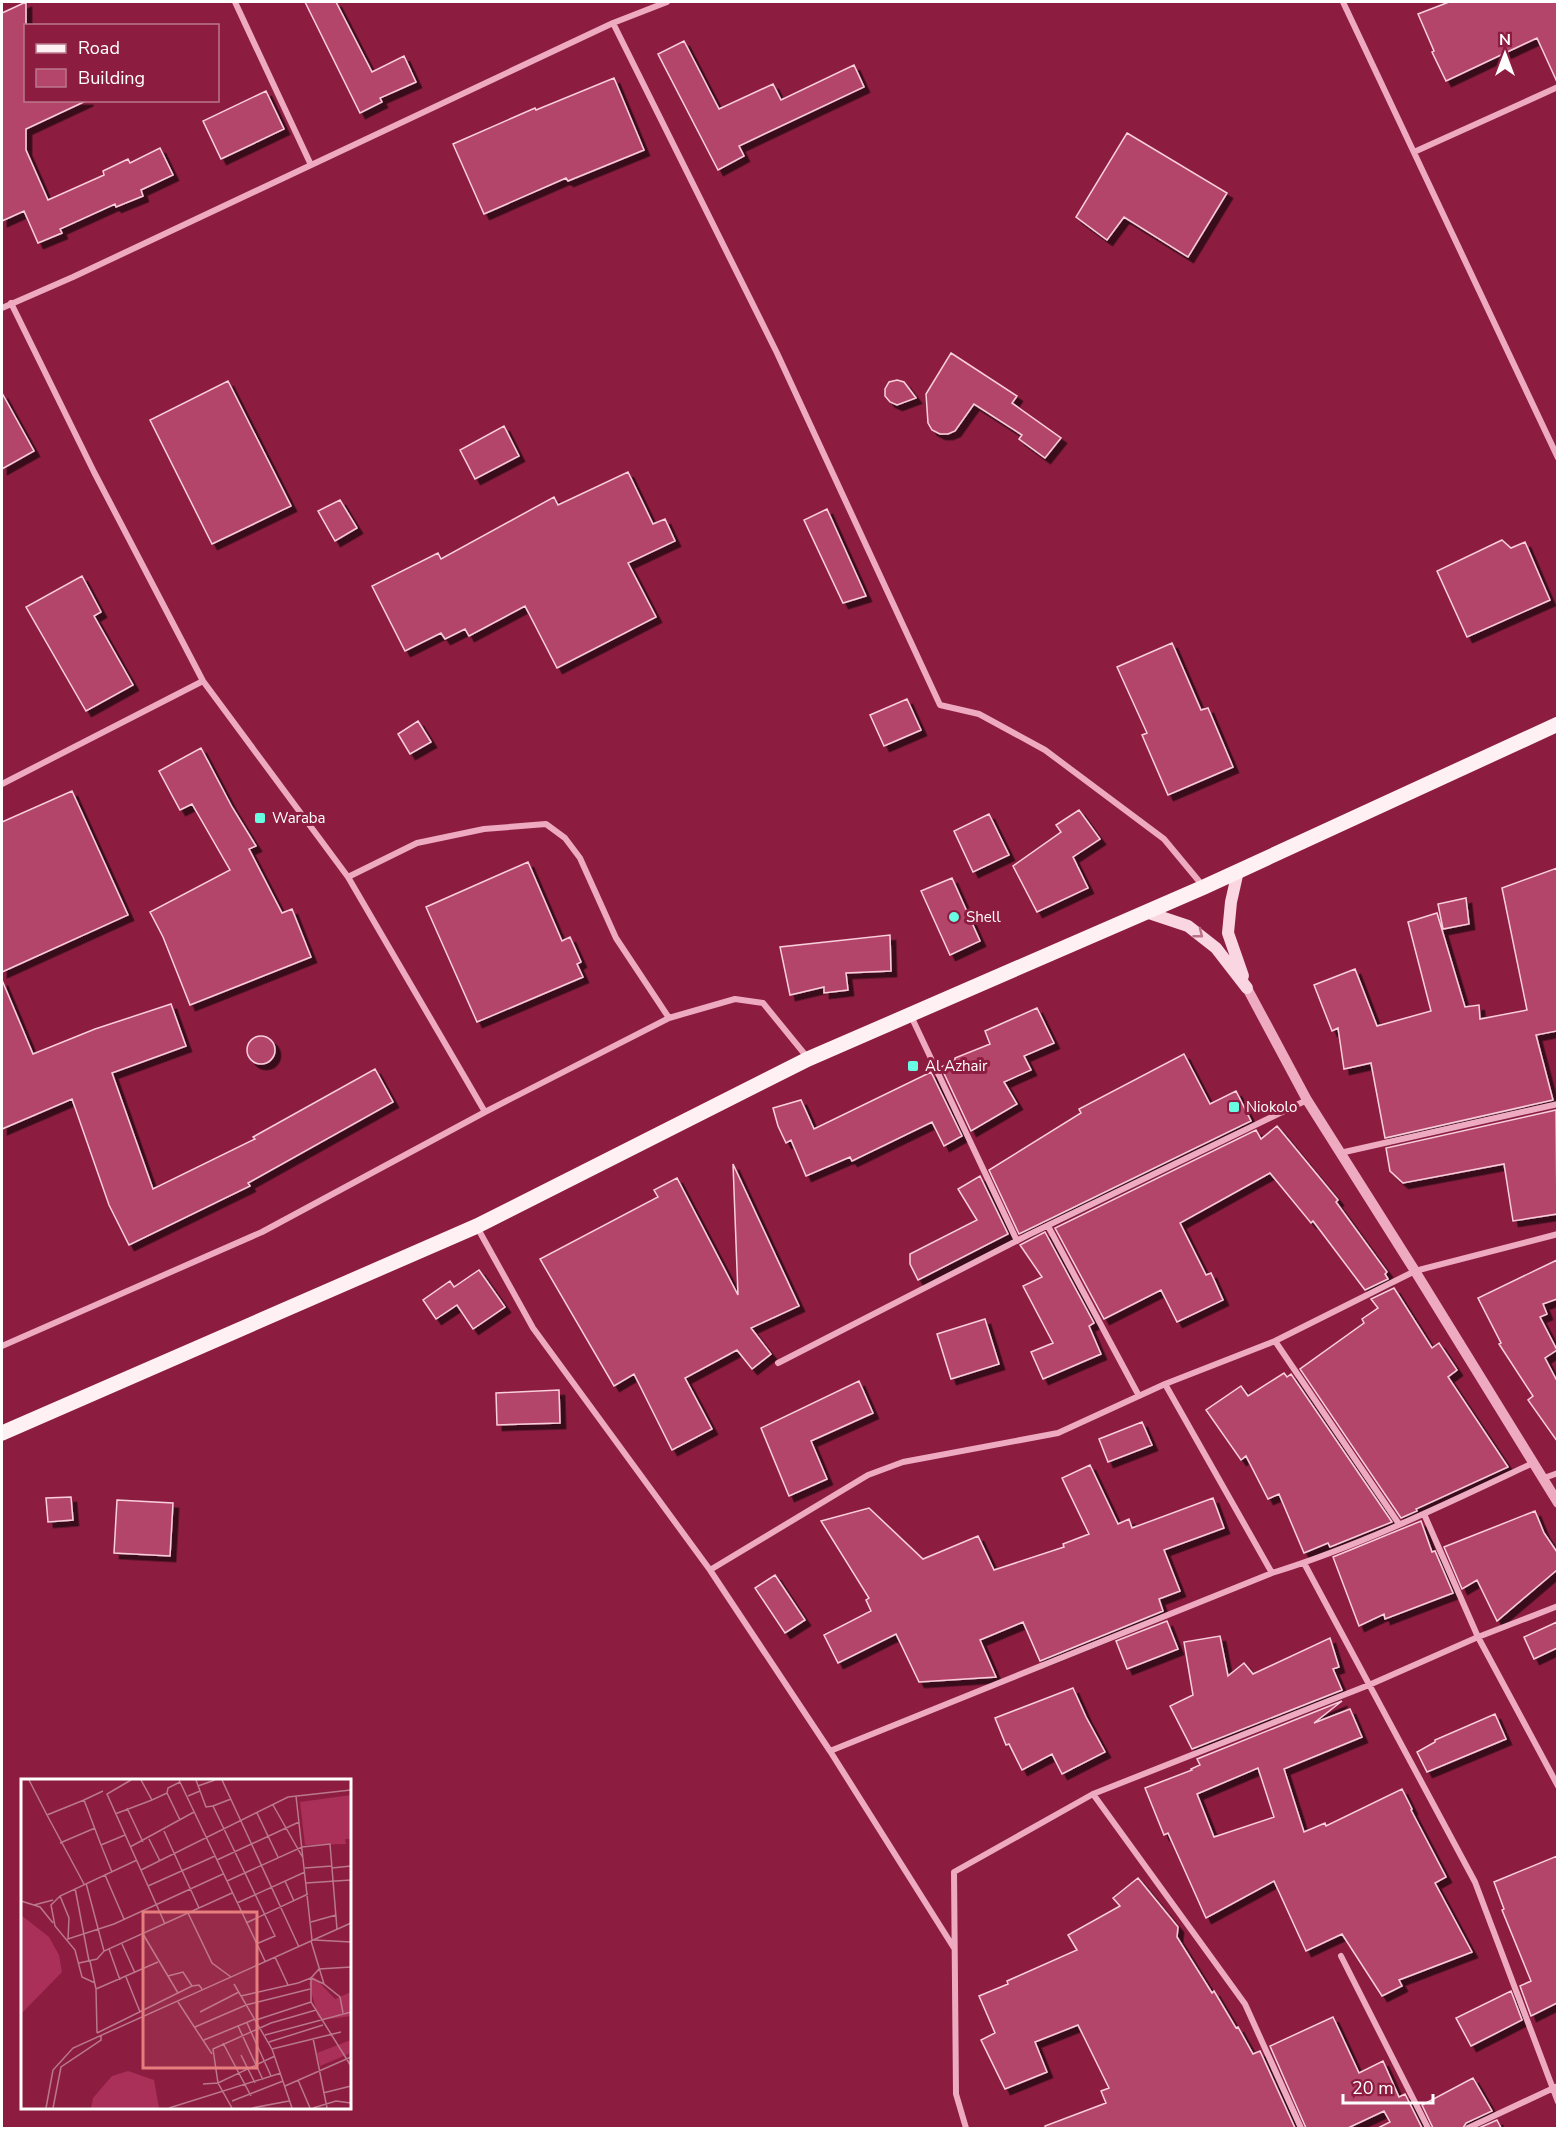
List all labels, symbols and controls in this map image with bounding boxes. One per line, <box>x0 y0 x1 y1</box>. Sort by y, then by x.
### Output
legend <box>24 24 219 102</box>
north arrow <box>1475 24 1535 84</box>
text: N <box>1499 29 1511 51</box>
text: Road <box>78 36 120 60</box>
text: Building <box>78 66 145 90</box>
place label: Waraba <box>272 808 326 828</box>
marker: Waraba <box>253 811 267 825</box>
place label: Shell <box>966 907 1001 927</box>
marker: Shell <box>947 910 961 924</box>
one-way arrow <box>1192 927 1203 938</box>
place label: Al Azhair <box>925 1056 988 1076</box>
marker: Al Azhair <box>906 1059 920 1073</box>
place label: Niokolo <box>1246 1097 1297 1117</box>
marker: Niokolo <box>1227 1100 1241 1114</box>
inset map <box>21 1779 351 2109</box>
scale bar <box>1343 2067 1433 2105</box>
text: 20 m <box>1352 2076 1394 2100</box>

